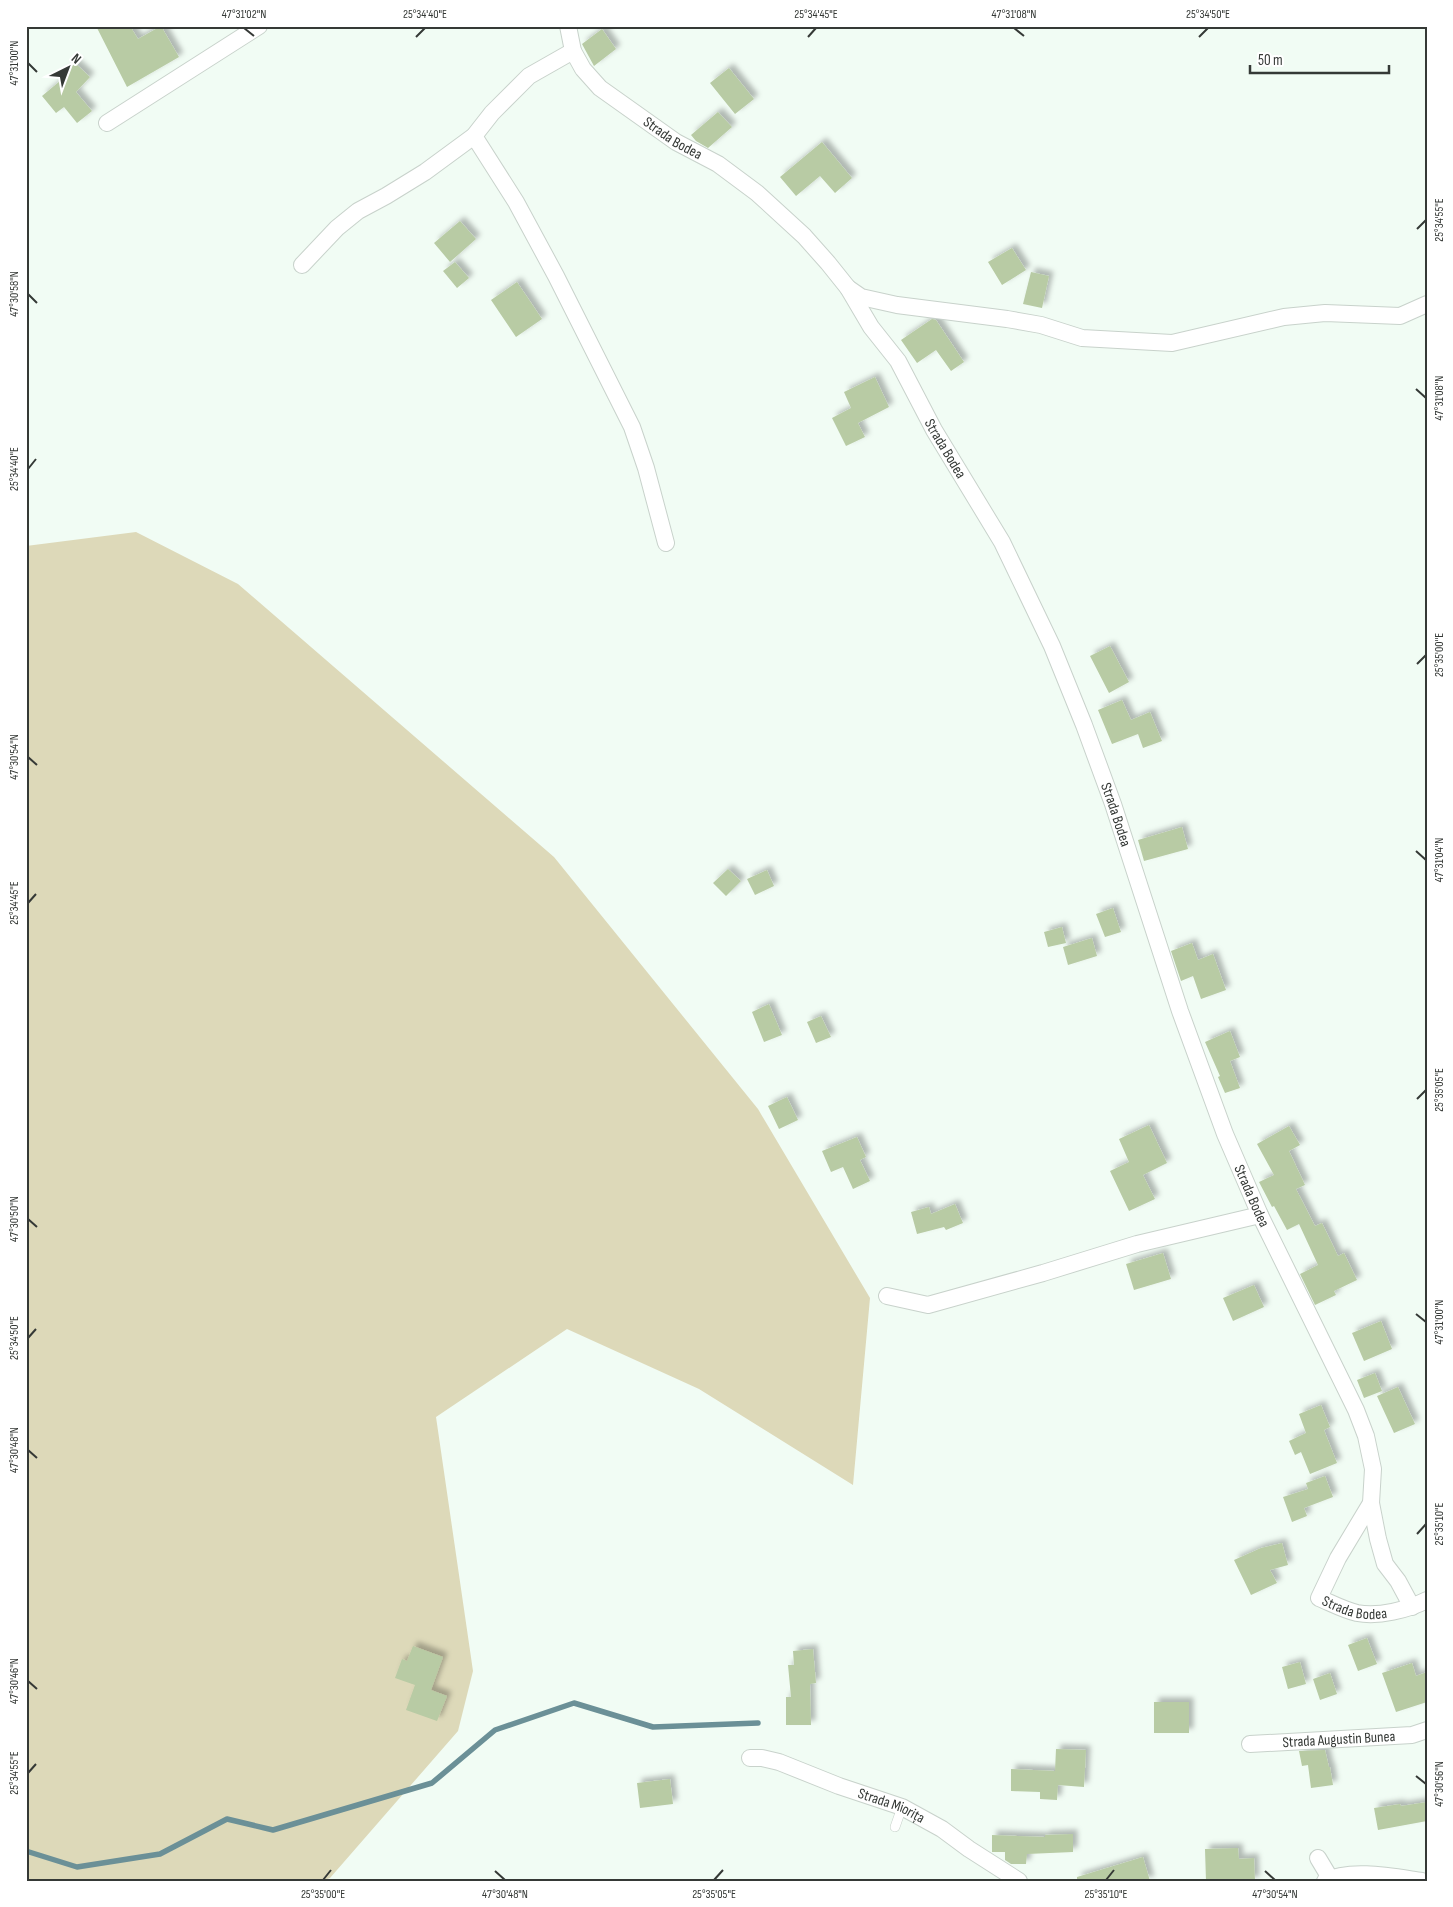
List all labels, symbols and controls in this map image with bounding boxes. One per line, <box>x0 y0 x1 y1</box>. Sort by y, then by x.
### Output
text: 47°31'02"N <box>222 7 266 22</box>
text: 25°34'40"E <box>403 7 447 22</box>
text: 25°34'45"E <box>794 7 838 22</box>
text: 47°31'08"N <box>992 7 1036 22</box>
text: 25°34'50"E <box>1186 7 1230 22</box>
text: 47°31'00"N <box>7 41 22 85</box>
north arrow <box>42 42 92 92</box>
scale bar <box>1250 42 1389 74</box>
text: N <box>68 50 85 68</box>
text: 50 m <box>1258 51 1283 70</box>
street label: Strada Bodea <box>640 112 706 164</box>
text: 25°34'55"E <box>1432 198 1447 242</box>
text: 47°30'58"N <box>7 271 22 317</box>
text: 47°31'08"N <box>1432 376 1447 420</box>
street label: Strada Bodea <box>920 416 971 482</box>
text: 25°34'40"E <box>7 447 22 491</box>
text: 25°35'00"E <box>1432 633 1447 677</box>
text: 47°30'54"N <box>7 734 22 780</box>
street label: Strada Bodea <box>1096 780 1136 849</box>
text: 47°31'04"N <box>1432 838 1447 882</box>
text: 25°34'45"E <box>7 881 22 925</box>
text: 25°35'05"E <box>1432 1068 1447 1112</box>
street label: Strada Bodea <box>1230 1162 1274 1230</box>
text: 47°30'50"N <box>7 1196 22 1242</box>
text: 47°31'00"N <box>1432 1300 1447 1344</box>
text: 25°34'50"E <box>7 1316 22 1360</box>
text: 47°30'48"N <box>7 1427 22 1473</box>
text: 25°35'10"E <box>1432 1502 1447 1546</box>
street label: Strada Bodea <box>1319 1591 1388 1624</box>
text: 47°30'46"N <box>7 1658 22 1704</box>
street label: Strada Augustin Bunea <box>1282 1726 1396 1752</box>
text: 25°34'55"E <box>7 1751 22 1795</box>
text: 47°30'56"N <box>1432 1761 1447 1807</box>
street label: Strada Miorița <box>856 1783 929 1827</box>
text: 25°35'00"E <box>301 1887 345 1902</box>
text: 47°30'48"N <box>482 1887 528 1902</box>
text: 25°35'05"E <box>692 1887 736 1902</box>
text: 25°35'10"E <box>1084 1887 1128 1902</box>
text: 47°30'54"N <box>1252 1887 1298 1902</box>

